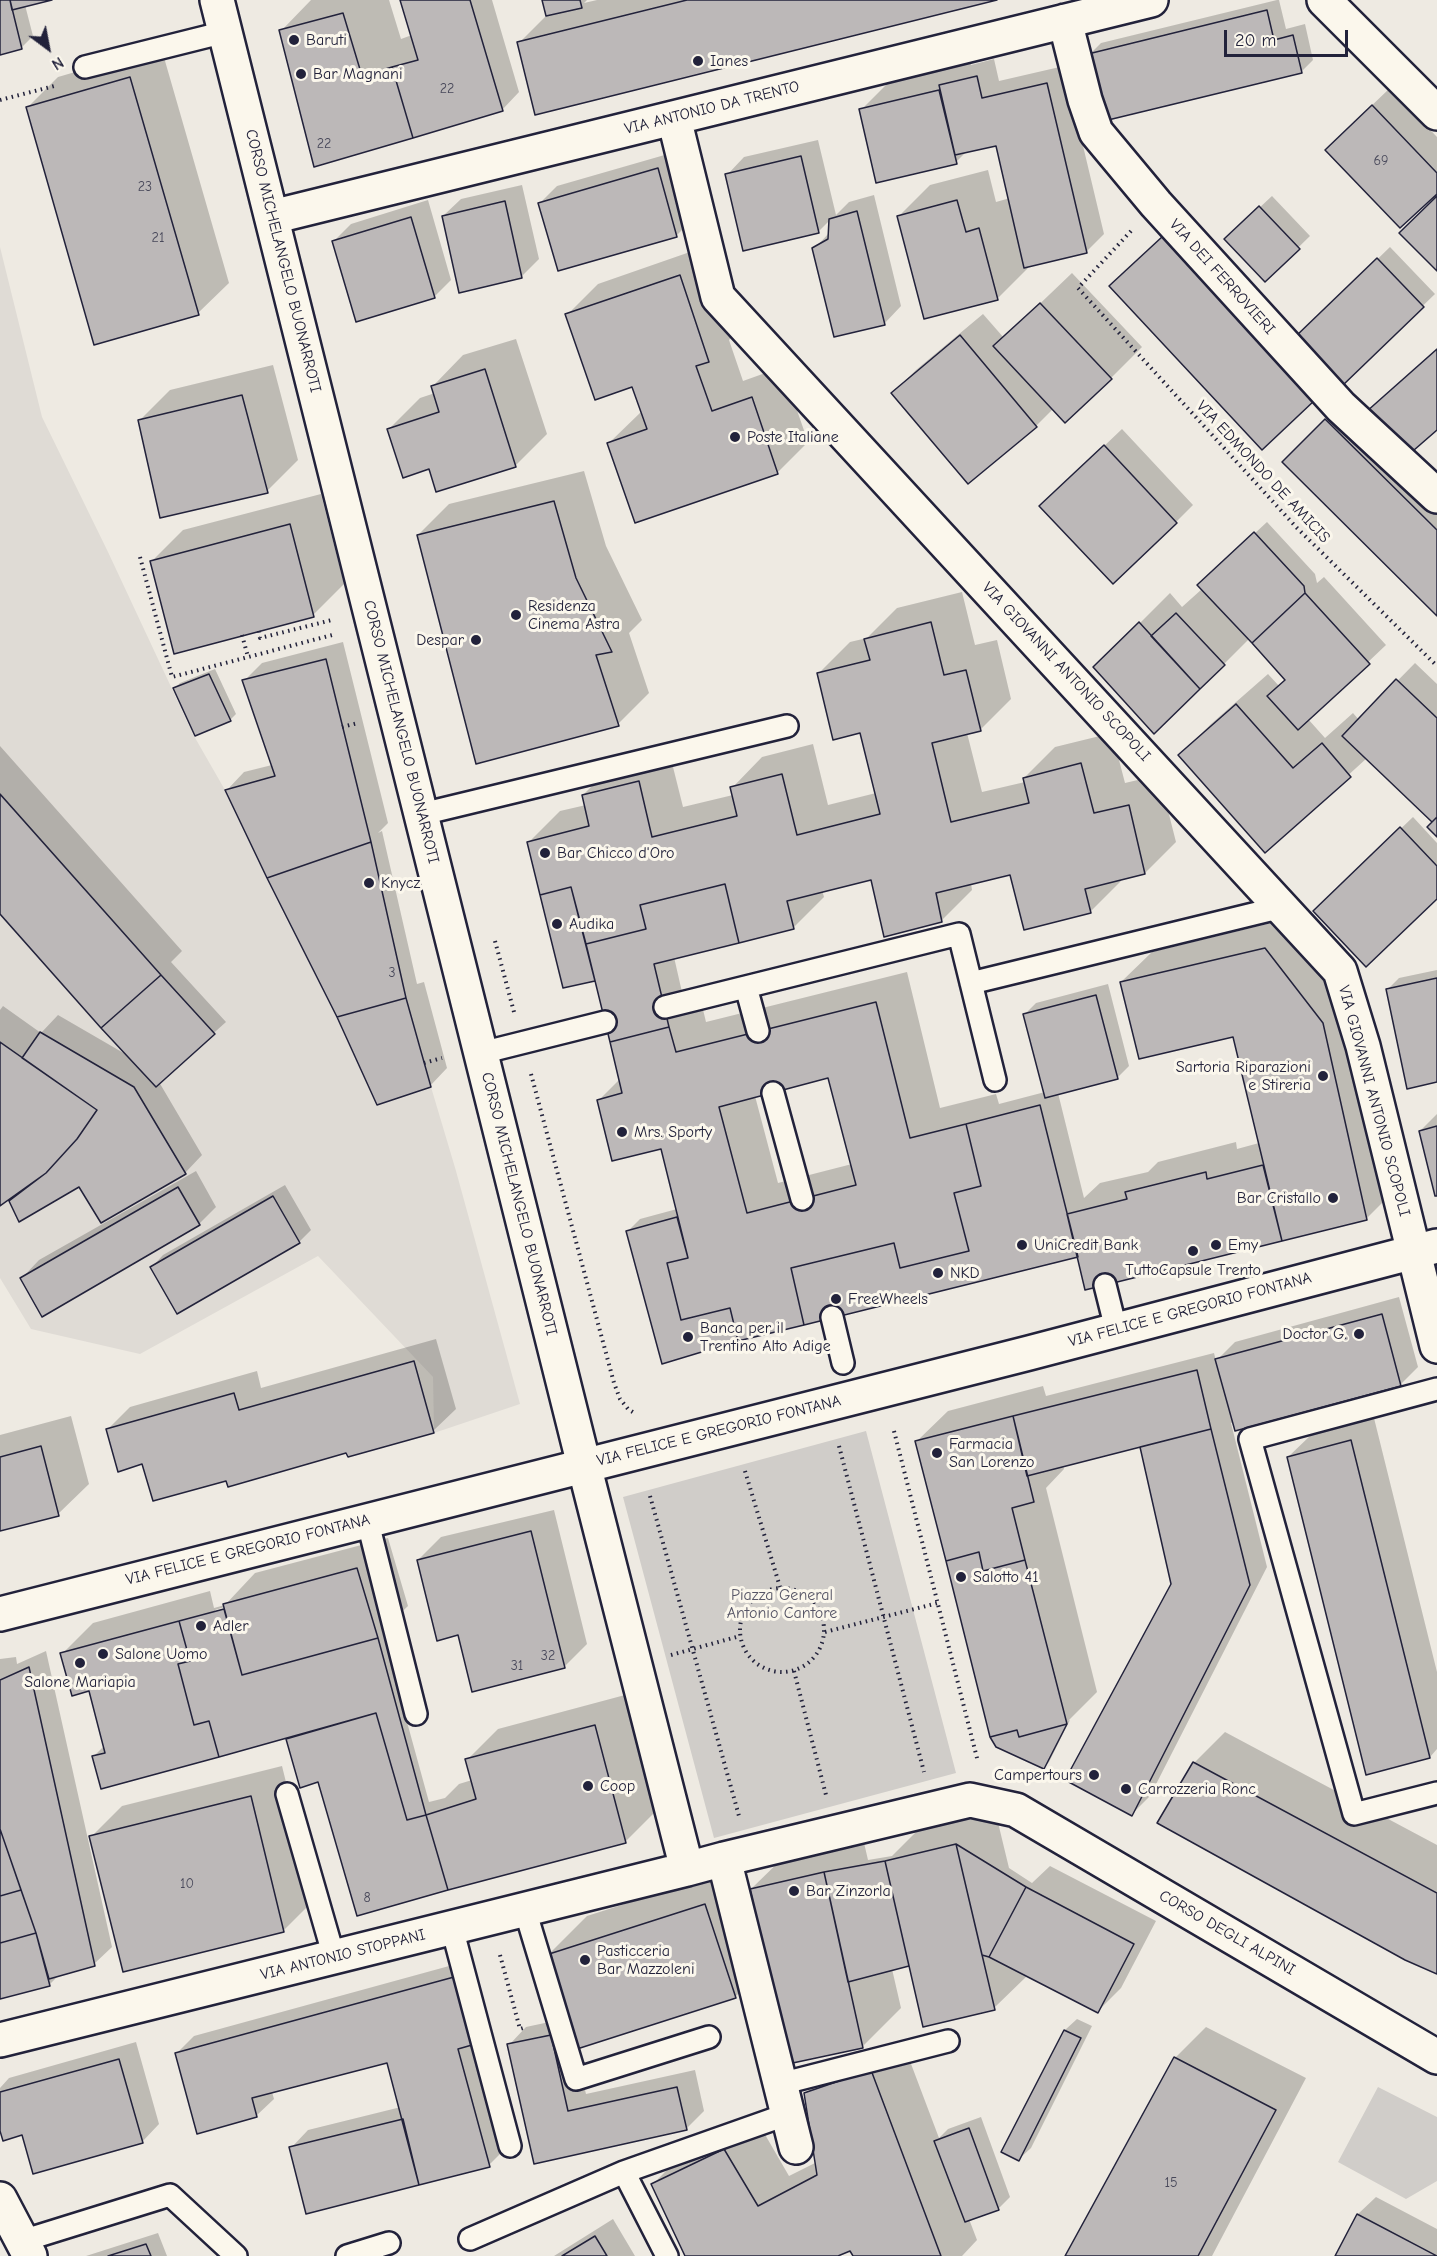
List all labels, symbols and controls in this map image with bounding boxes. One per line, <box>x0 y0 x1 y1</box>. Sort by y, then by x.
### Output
north arrow <box>18 18 78 78</box>
scale bar <box>1227 18 1352 56</box>
place label: Baruti <box>306 30 347 50</box>
text: 20 m <box>1235 30 1276 51</box>
marker: Baruti <box>287 33 301 47</box>
place label: Ianes <box>710 51 748 71</box>
text: N <box>48 53 67 74</box>
marker: Ianes <box>691 54 705 68</box>
place label: Bar Magnani <box>313 64 403 84</box>
marker: Bar Magnani <box>294 67 308 81</box>
street label: VIA ANTONIO DA TRENTO <box>623 77 801 139</box>
house number: 22 <box>440 81 454 97</box>
street label: CORSO MICHELANGELO BUONARROTI <box>241 127 325 395</box>
house number: 22 <box>317 136 331 152</box>
house number: 69 <box>1373 153 1389 169</box>
house number: 23 <box>138 179 152 195</box>
street label: VIA DEI FERROVIERI <box>1165 215 1279 339</box>
house number: 21 <box>152 230 164 246</box>
street label: VIA EDMONDO DE AMICIS <box>1192 397 1334 547</box>
place label: Poste Italiane <box>747 427 839 447</box>
marker: Poste Italiane <box>728 430 742 444</box>
street label: VIA GIOVANNI ANTONIO SCOPOLI <box>978 578 1154 766</box>
place label: Residenza Cinema Astra <box>528 596 620 634</box>
street label: CORSO MICHELANGELO BUONARROTI <box>359 598 443 866</box>
marker: Residenza Cinema Astra <box>509 608 523 622</box>
place label: Despar <box>416 630 464 650</box>
marker: Despar <box>469 633 483 647</box>
place label: Bar Chicco d'Oro <box>557 843 675 863</box>
marker: Bar Chicco d'Oro <box>538 846 552 860</box>
place label: Knycz <box>381 873 420 893</box>
marker: Knycz <box>362 876 376 890</box>
place label: Audika <box>569 914 614 934</box>
marker: Audika <box>550 917 564 931</box>
house number: 3 <box>388 965 396 981</box>
street label: VIA GIOVANNI ANTONIO SCOPOLI <box>1334 983 1414 1219</box>
place label: Sartoria Riparazioni e Stireria <box>1176 1057 1311 1095</box>
marker: Sartoria Riparazioni e Stireria <box>1316 1069 1330 1083</box>
street label: CORSO MICHELANGELO BUONARROTI <box>477 1070 561 1338</box>
place label: Mrs. Sporty <box>634 1122 712 1142</box>
marker: Mrs. Sporty <box>615 1125 629 1139</box>
place label: Bar Cristallo <box>1237 1188 1321 1208</box>
marker: Bar Cristallo <box>1326 1191 1340 1205</box>
place label: UniCredit Bank <box>1034 1235 1138 1255</box>
place label: Emy <box>1228 1235 1258 1255</box>
marker: UniCredit Bank <box>1015 1238 1029 1252</box>
marker: Emy <box>1209 1238 1223 1252</box>
marker: TuttoCapsule Trento <box>1186 1244 1200 1258</box>
place label: TuttoCapsule Trento <box>1125 1260 1261 1280</box>
place label: NKD <box>950 1263 980 1283</box>
marker: NKD <box>931 1266 945 1280</box>
street label: VIA FELICE E GREGORIO FONTANA <box>1066 1268 1314 1352</box>
place label: FreeWheels <box>848 1289 928 1309</box>
marker: FreeWheels <box>829 1292 843 1306</box>
place label: Banca per il Trentino Alto Adige <box>700 1318 831 1356</box>
place label: Doctor G. <box>1283 1324 1347 1344</box>
marker: Doctor G. <box>1352 1327 1366 1341</box>
marker: Banca per il Trentino Alto Adige <box>681 1330 695 1344</box>
street label: VIA FELICE E GREGORIO FONTANA <box>595 1391 843 1471</box>
place label: Farmacia San Lorenzo <box>949 1434 1034 1472</box>
marker: Farmacia San Lorenzo <box>930 1446 944 1460</box>
street label: VIA FELICE E GREGORIO FONTANA <box>124 1510 372 1590</box>
place label: Salotto 41 <box>973 1567 1038 1587</box>
marker: Salotto 41 <box>954 1570 968 1584</box>
park label: Piazza General Antonio Cantore <box>727 1585 837 1623</box>
place label: Adler <box>213 1616 249 1636</box>
marker: Adler <box>194 1619 208 1633</box>
place label: Salone Uomo <box>115 1644 207 1664</box>
marker: Salone Uomo <box>96 1647 110 1661</box>
house number: 32 <box>541 1648 555 1664</box>
marker: Salone Mariapia <box>73 1656 87 1670</box>
house number: 31 <box>511 1658 523 1674</box>
place label: Salone Mariapia <box>24 1672 136 1692</box>
place label: Campertours <box>994 1765 1082 1785</box>
marker: Campertours <box>1087 1768 1101 1782</box>
place label: Coop <box>600 1776 635 1796</box>
marker: Coop <box>581 1779 595 1793</box>
place label: Carrozzeria Ronc <box>1138 1779 1256 1799</box>
marker: Carrozzeria Ronc <box>1119 1782 1133 1796</box>
house number: 10 <box>180 1876 194 1892</box>
place label: Bar Zinzorla <box>806 1881 891 1901</box>
marker: Bar Zinzorla <box>787 1884 801 1898</box>
street label: CORSO DEGLI ALPINI <box>1155 1886 1299 1980</box>
house number: 8 <box>363 1890 371 1906</box>
street label: VIA ANTONIO STOPPANI <box>259 1925 427 1985</box>
place label: Pasticceria Bar Mazzoleni <box>597 1941 695 1979</box>
marker: Pasticceria Bar Mazzoleni <box>578 1953 592 1967</box>
house number: 15 <box>1164 2175 1178 2191</box>

